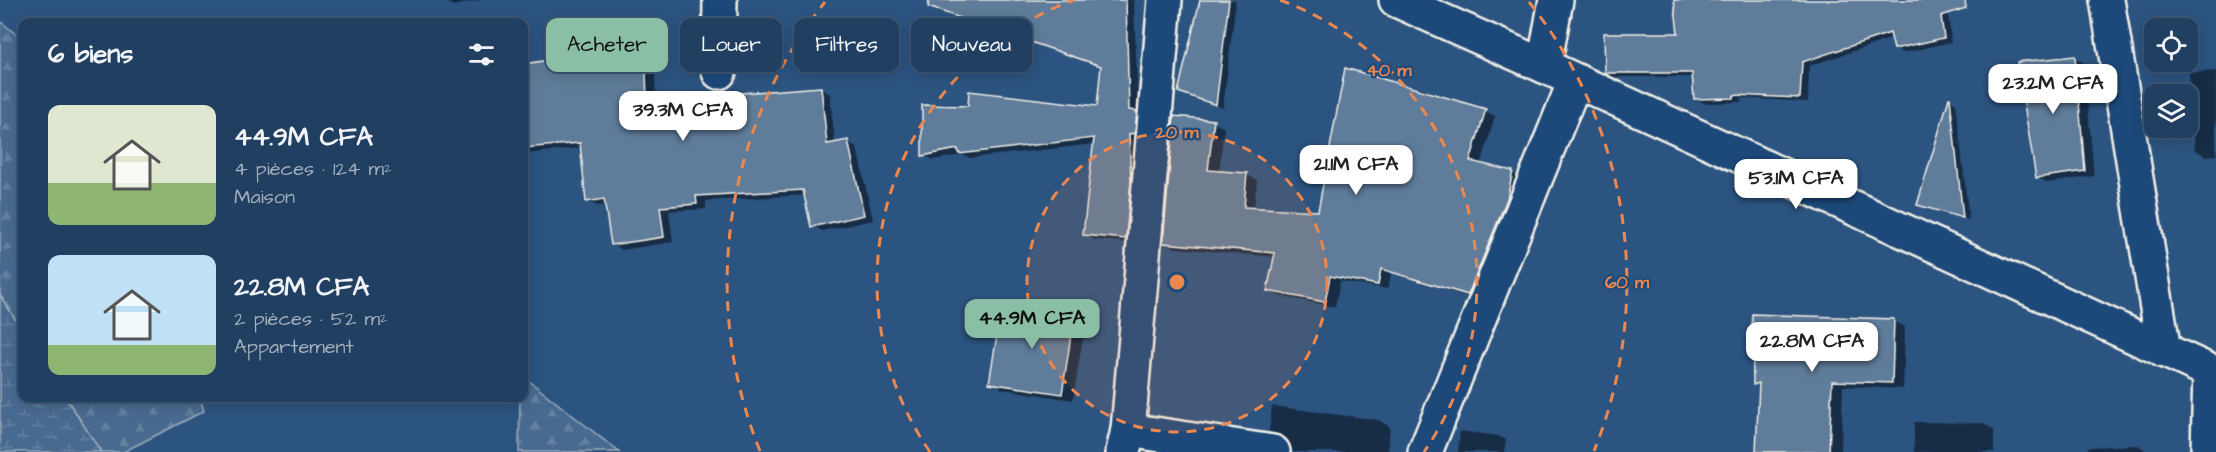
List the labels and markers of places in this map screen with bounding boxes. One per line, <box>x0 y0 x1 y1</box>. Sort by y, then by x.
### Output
pin: 23.2M CFA <box>1984 64 2122 115</box>
pin: 39.3M CFA <box>614 91 752 142</box>
pin: 21.1M CFA <box>1287 145 1425 196</box>
pin: 53.1M CFA <box>1727 159 1865 210</box>
centre of rings <box>1167 272 1187 292</box>
pin: 44.9M CFA <box>963 299 1101 350</box>
pin: 22.8M CFA <box>1743 322 1881 373</box>

